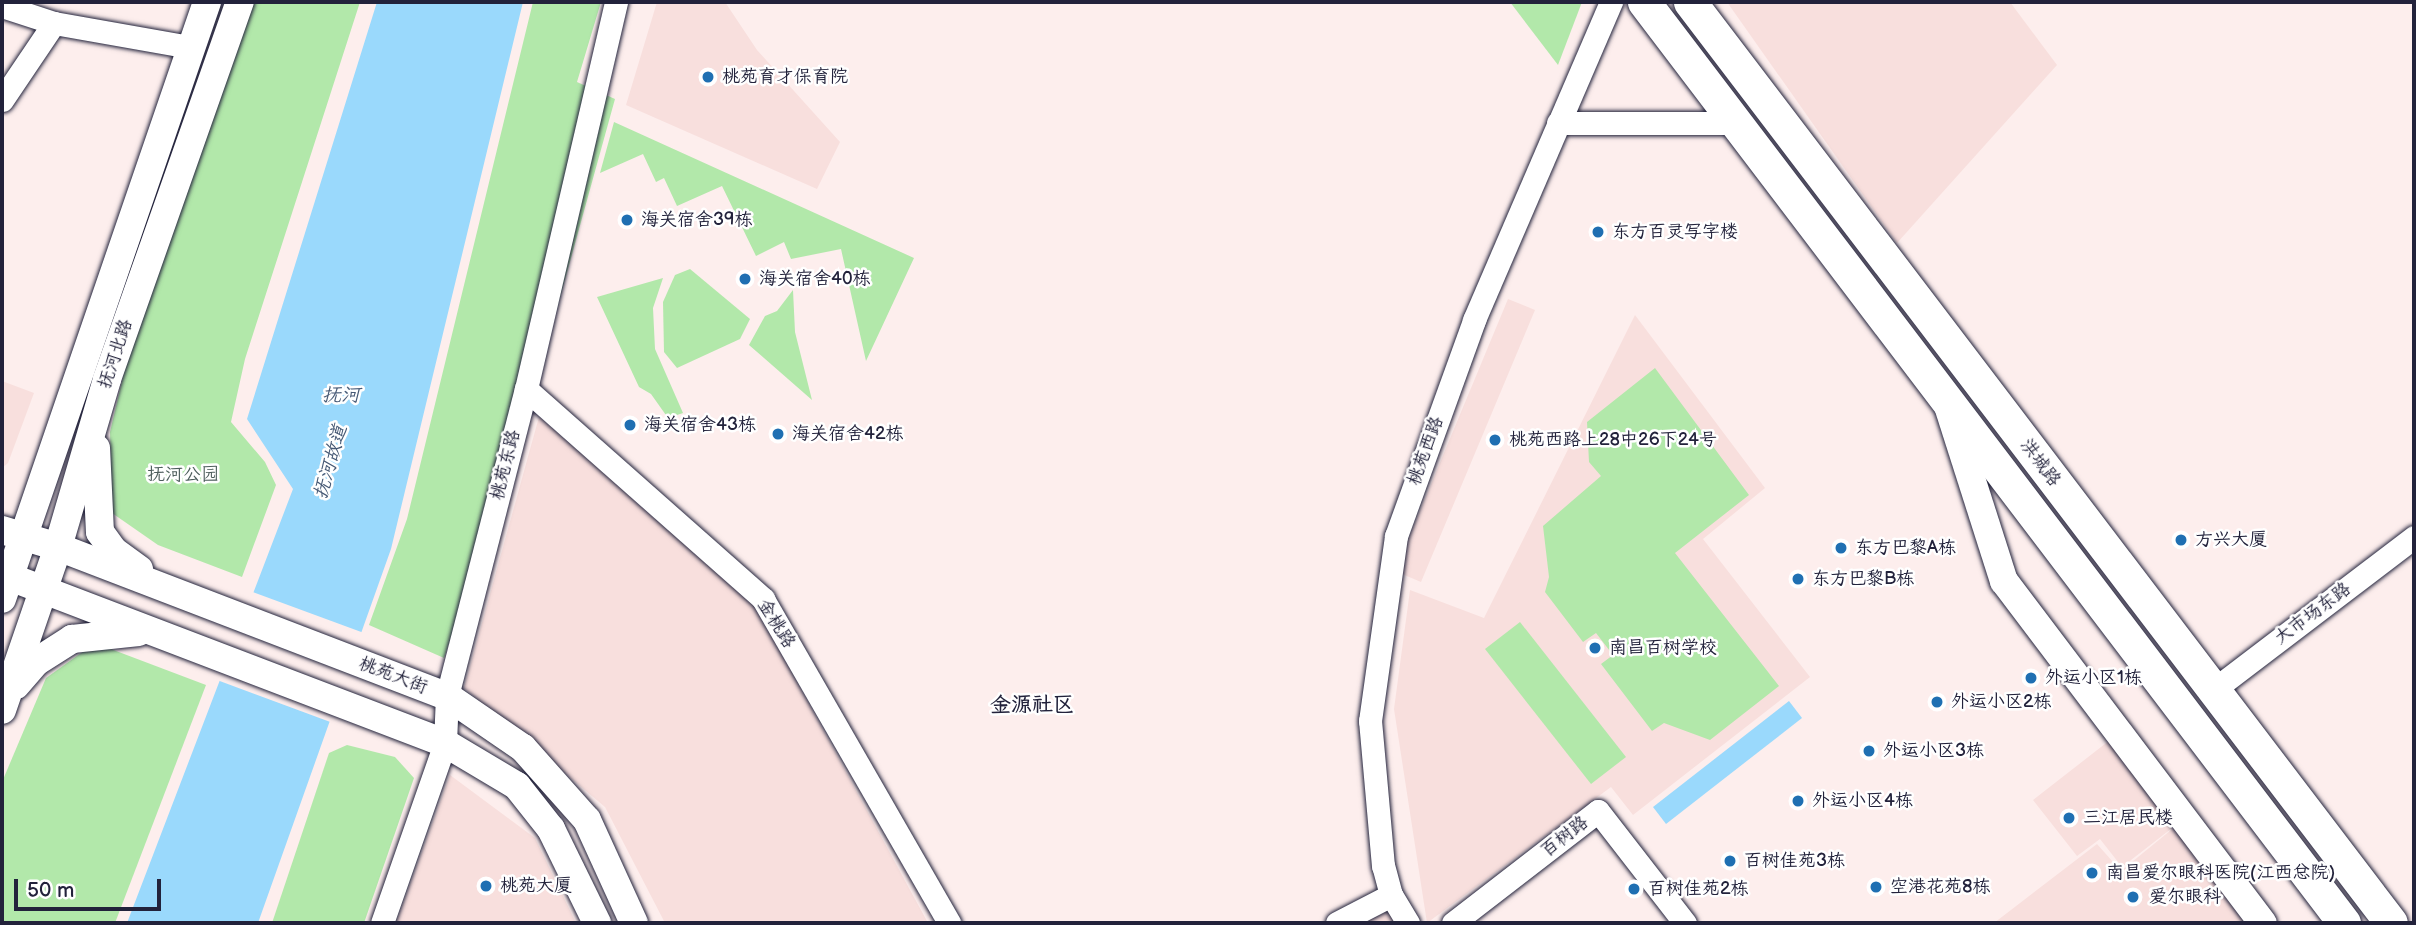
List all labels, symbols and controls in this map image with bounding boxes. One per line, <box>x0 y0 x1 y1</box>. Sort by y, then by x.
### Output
place label: 桃苑育才保育院 <box>722 66 848 88</box>
marker: 桃苑育才保育院 <box>700 69 716 85</box>
place label: 海关宿舍39栋 <box>641 209 752 231</box>
marker: 海关宿舍39栋 <box>619 212 635 228</box>
place label: 东方百灵写字楼 <box>1612 221 1738 243</box>
marker: 东方百灵写字楼 <box>1590 224 1606 240</box>
place label: 海关宿舍40栋 <box>759 268 871 290</box>
marker: 海关宿舍40栋 <box>737 271 753 287</box>
street label: 抚河北路 <box>95 316 137 392</box>
water label: 抚河 <box>322 385 360 407</box>
street label: 桃苑西路 <box>1404 413 1448 489</box>
place label: 海关宿舍43栋 <box>644 414 756 436</box>
marker: 海关宿舍43栋 <box>622 417 638 433</box>
water label: 抚河故道 <box>310 422 352 502</box>
place label: 海关宿舍42栋 <box>792 423 904 445</box>
marker: 海关宿舍42栋 <box>770 426 786 442</box>
street label: 桃苑东路 <box>487 427 525 503</box>
place label: 桃苑西路上28中26下24号 <box>1509 429 1717 451</box>
marker: 桃苑西路上28中26下24号 <box>1487 432 1503 448</box>
street label: 洪城路 <box>2015 435 2065 491</box>
park label: 抚河公园 <box>147 464 219 486</box>
place label: 方兴大厦 <box>2195 529 2267 551</box>
marker: 方兴大厦 <box>2173 532 2189 548</box>
place label: 东方巴黎A栋 <box>1855 537 1956 559</box>
marker: 东方巴黎A栋 <box>1833 540 1849 556</box>
place label: 东方巴黎B栋 <box>1812 568 1914 590</box>
marker: 东方巴黎B栋 <box>1790 571 1806 587</box>
street label: 大市场东路 <box>2271 578 2355 650</box>
street label: 金桃路 <box>753 595 799 653</box>
place label: 南昌百树学校 <box>1609 637 1717 659</box>
marker: 南昌百树学校 <box>1587 640 1603 656</box>
street label: 桃苑大街 <box>356 653 430 699</box>
place label: 外运小区1栋 <box>2045 667 2142 689</box>
marker: 外运小区1栋 <box>2023 670 2039 686</box>
place label: 外运小区2栋 <box>1951 691 2052 713</box>
district label: 金源社区 <box>990 692 1074 718</box>
marker: 外运小区2栋 <box>1929 694 1945 710</box>
place label: 外运小区3栋 <box>1883 740 1984 762</box>
marker: 外运小区3栋 <box>1861 743 1877 759</box>
place label: 外运小区4栋 <box>1812 790 1913 812</box>
marker: 外运小区4栋 <box>1790 793 1806 809</box>
place label: 三江居民楼 <box>2083 807 2173 829</box>
marker: 三江居民楼 <box>2061 810 2077 826</box>
street label: 百树路 <box>1537 812 1593 862</box>
place label: 百树佳苑3栋 <box>1744 850 1845 872</box>
marker: 百树佳苑3栋 <box>1722 853 1738 869</box>
place label: 南昌爱尔眼科医院(江西总院) <box>2106 862 2335 884</box>
marker: 南昌爱尔眼科医院(江西总院) <box>2084 865 2100 881</box>
scale bar <box>18 866 164 910</box>
place label: 桃苑大厦 <box>500 875 572 897</box>
place label: 空港花苑8栋 <box>1890 876 1990 898</box>
text: 50 m <box>27 878 74 903</box>
marker: 桃苑大厦 <box>478 878 494 894</box>
place label: 百树佳苑2栋 <box>1648 878 1749 900</box>
marker: 空港花苑8栋 <box>1868 879 1884 895</box>
marker: 百树佳苑2栋 <box>1626 881 1642 897</box>
place label: 爱尔眼科 <box>2149 886 2221 908</box>
marker: 爱尔眼科 <box>2123 887 2143 907</box>

